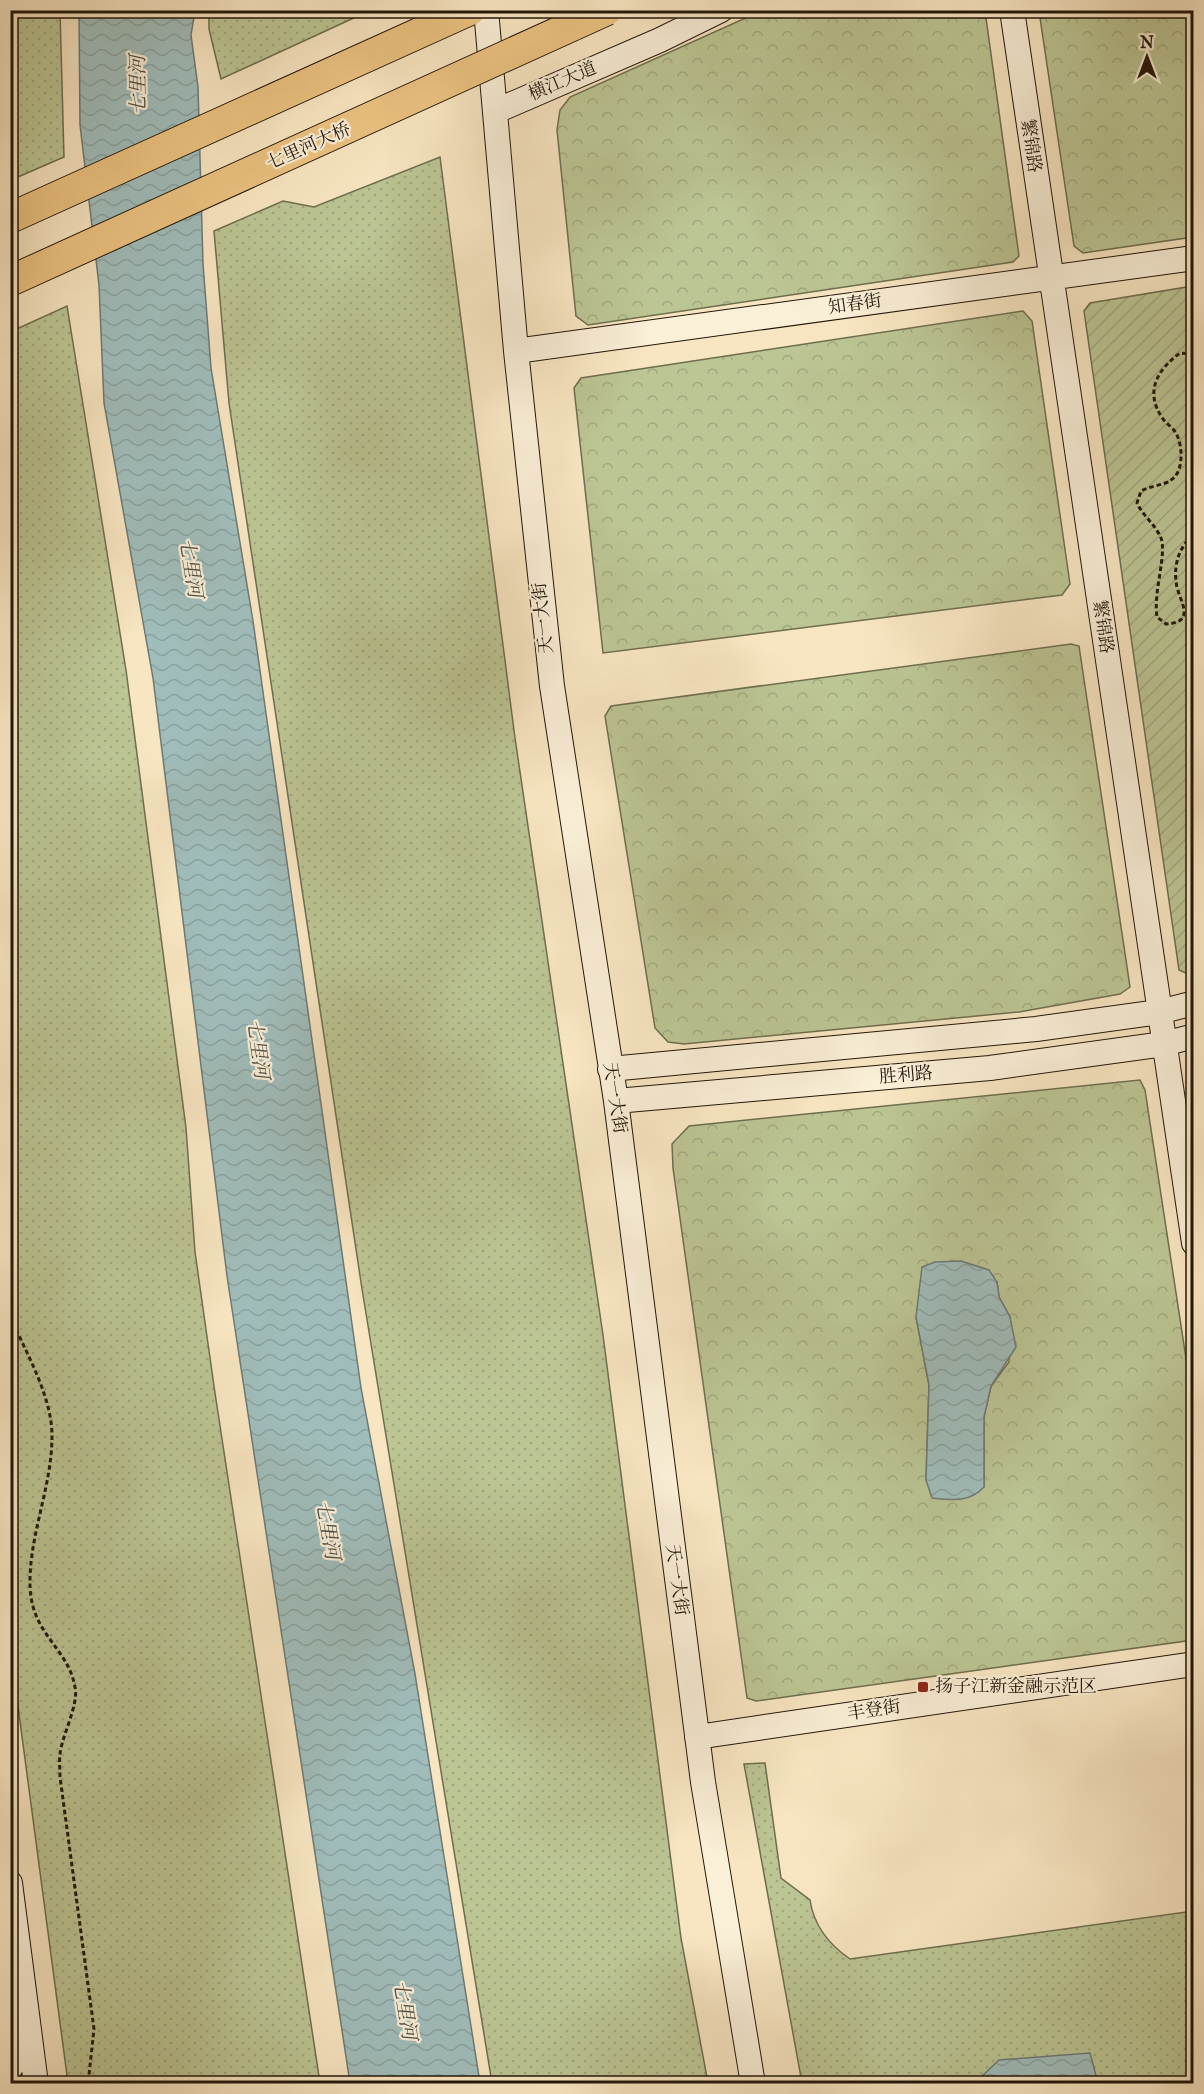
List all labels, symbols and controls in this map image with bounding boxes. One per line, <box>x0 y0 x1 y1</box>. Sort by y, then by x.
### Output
north arrow <box>1117 27 1177 87</box>
text: N <box>1139 34 1154 54</box>
water label: 七里河 <box>126 52 152 115</box>
street label: 横江大道 <box>525 57 601 107</box>
street label: 七里河大桥 <box>263 118 355 176</box>
street label: 繁锦路 <box>1015 118 1045 174</box>
street label: 知春街 <box>827 290 883 320</box>
water label: 七里河 <box>173 536 208 603</box>
street label: 天一大街 <box>529 581 559 655</box>
street label: 繁锦路 <box>1087 599 1117 655</box>
water label: 七里河 <box>240 1018 274 1083</box>
street label: 天一大街 <box>597 1061 631 1135</box>
street label: 胜利路 <box>878 1062 934 1090</box>
water label: 七里河 <box>309 1498 345 1565</box>
street label: 天一大街 <box>660 1543 692 1617</box>
place label: 扬子江新金融示范区 <box>935 1676 1097 1699</box>
marker: 扬子江新金融示范区 <box>916 1680 930 1694</box>
street label: 丰登街 <box>846 1696 902 1726</box>
water label: 七里河 <box>387 1978 422 2045</box>

